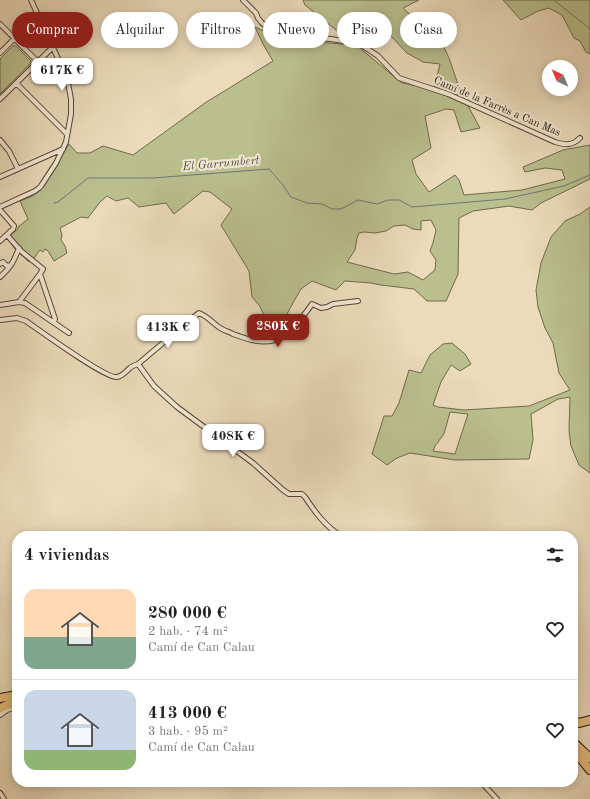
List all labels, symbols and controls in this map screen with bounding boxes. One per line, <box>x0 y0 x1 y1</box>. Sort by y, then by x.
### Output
chip: Comprar <box>12 12 93 48</box>
chip: Alquilar <box>101 12 178 48</box>
chip: Filtros <box>186 12 255 48</box>
chip: Nuevo <box>263 12 329 48</box>
chip: Piso <box>337 12 392 48</box>
chip: Casa <box>400 12 457 48</box>
pin: 617K € <box>29 58 95 92</box>
north arrow <box>542 60 578 96</box>
map controls <box>542 60 578 96</box>
text: 617K € <box>40 64 84 77</box>
street label: Camí de la Farrès a Can Mas <box>432 75 562 139</box>
water label: El Garrumbert <box>181 155 260 173</box>
pin: 280K € <box>245 314 311 348</box>
pin: 413K € <box>135 315 201 349</box>
text: 280K € <box>256 320 300 333</box>
text: 413K € <box>146 321 190 334</box>
pin: 408K € <box>200 424 266 458</box>
text: 408K € <box>211 430 255 443</box>
icon: filters <box>544 544 566 566</box>
text: 4 viviendas <box>24 547 109 564</box>
icon: home <box>56 605 104 653</box>
text: 280 000 € <box>148 605 227 622</box>
icon: heart <box>544 618 566 640</box>
text: 2 hab. · 74 m² <box>148 625 228 638</box>
text: Camí de Can Calau <box>148 641 255 654</box>
text: 413 000 € <box>148 705 227 722</box>
icon: home <box>56 706 104 754</box>
icon: heart <box>544 719 566 741</box>
text: 3 hab. · 95 m² <box>148 725 228 738</box>
text: Camí de Can Calau <box>148 741 255 754</box>

